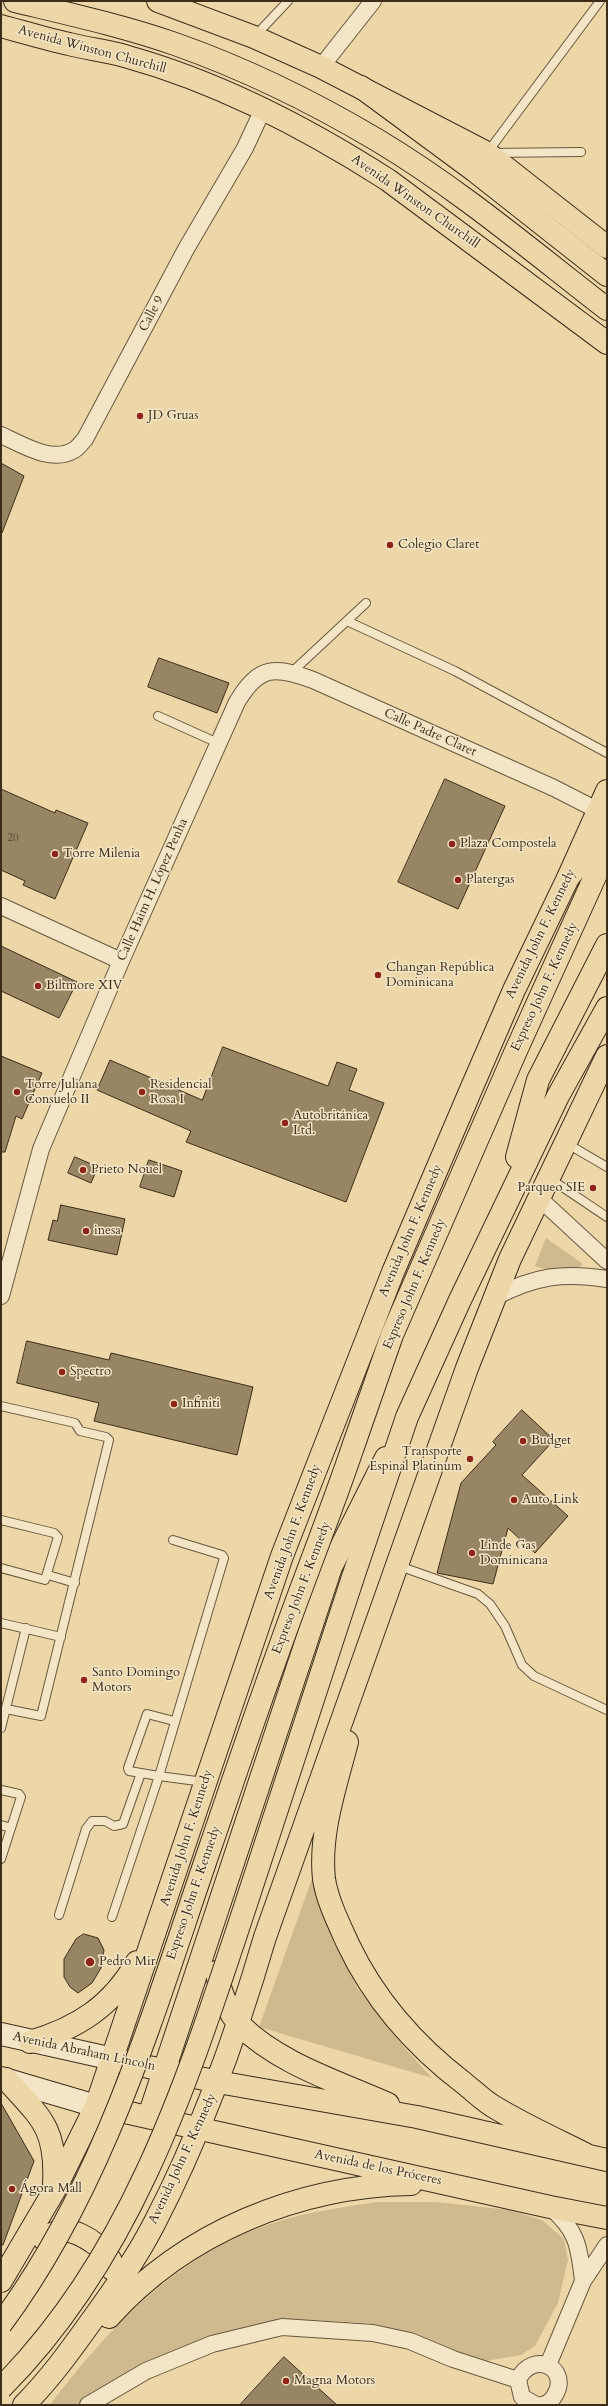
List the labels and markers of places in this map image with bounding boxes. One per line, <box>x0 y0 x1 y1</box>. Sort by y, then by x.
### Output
place label: JD Gruas <box>148 408 199 424</box>
marker: JD Gruas <box>135 411 145 421</box>
place label: Colegio Claret <box>398 537 479 553</box>
marker: Colegio Claret <box>385 540 395 550</box>
place label: Plaza Compostela <box>460 836 557 852</box>
marker: Plaza Compostela <box>447 839 457 849</box>
place label: Torre Milenia <box>63 846 140 862</box>
marker: Torre Milenia <box>50 849 60 859</box>
place label: Platergas <box>466 872 515 888</box>
marker: Platergas <box>453 875 463 885</box>
place label: Changan República Dominicana <box>386 960 494 991</box>
marker: Changan República Dominicana <box>373 970 383 980</box>
place label: Biltmore XIV <box>46 978 122 994</box>
marker: Biltmore XIV <box>33 981 43 991</box>
place label: Torre Juliana Consuelo II <box>25 1077 98 1108</box>
place label: Residencial Rosa I <box>150 1077 212 1108</box>
marker: Torre Juliana Consuelo II <box>12 1087 22 1097</box>
marker: Residencial Rosa I <box>137 1087 147 1097</box>
place label: Autobritánica Ltd. <box>293 1108 368 1139</box>
marker: Autobritánica Ltd. <box>280 1118 290 1128</box>
place label: Prieto Nouel <box>91 1162 162 1178</box>
marker: Prieto Nouel <box>78 1165 88 1175</box>
place label: Parqueo SIE <box>517 1180 585 1196</box>
marker: Parqueo SIE <box>588 1183 598 1193</box>
place label: inesa <box>94 1223 121 1239</box>
marker: inesa <box>81 1226 91 1236</box>
place label: Spectro <box>70 1364 111 1380</box>
marker: Spectro <box>57 1367 67 1377</box>
place label: Infiniti <box>182 1396 220 1412</box>
marker: Infiniti <box>169 1399 179 1409</box>
place label: Budget <box>531 1433 571 1449</box>
marker: Budget <box>518 1436 528 1446</box>
place label: Transporte Espinal Platinum <box>369 1444 462 1475</box>
marker: Transporte Espinal Platinum <box>465 1454 475 1464</box>
place label: Auto Link <box>522 1492 579 1508</box>
marker: Auto Link <box>509 1495 519 1505</box>
place label: Linde Gas Dominicana <box>480 1538 548 1569</box>
marker: Linde Gas Dominicana <box>467 1548 477 1558</box>
place label: Santo Domingo Motors <box>92 1665 180 1696</box>
marker: Santo Domingo Motors <box>79 1675 89 1685</box>
place label: Pedro Mir <box>99 1954 155 1970</box>
marker: Pedro Mir <box>84 1956 96 1968</box>
place label: Ágora Mall <box>20 2181 82 2197</box>
marker: Ágora Mall <box>7 2184 17 2194</box>
place label: Magna Motors <box>294 2373 375 2389</box>
marker: Magna Motors <box>281 2376 291 2386</box>

